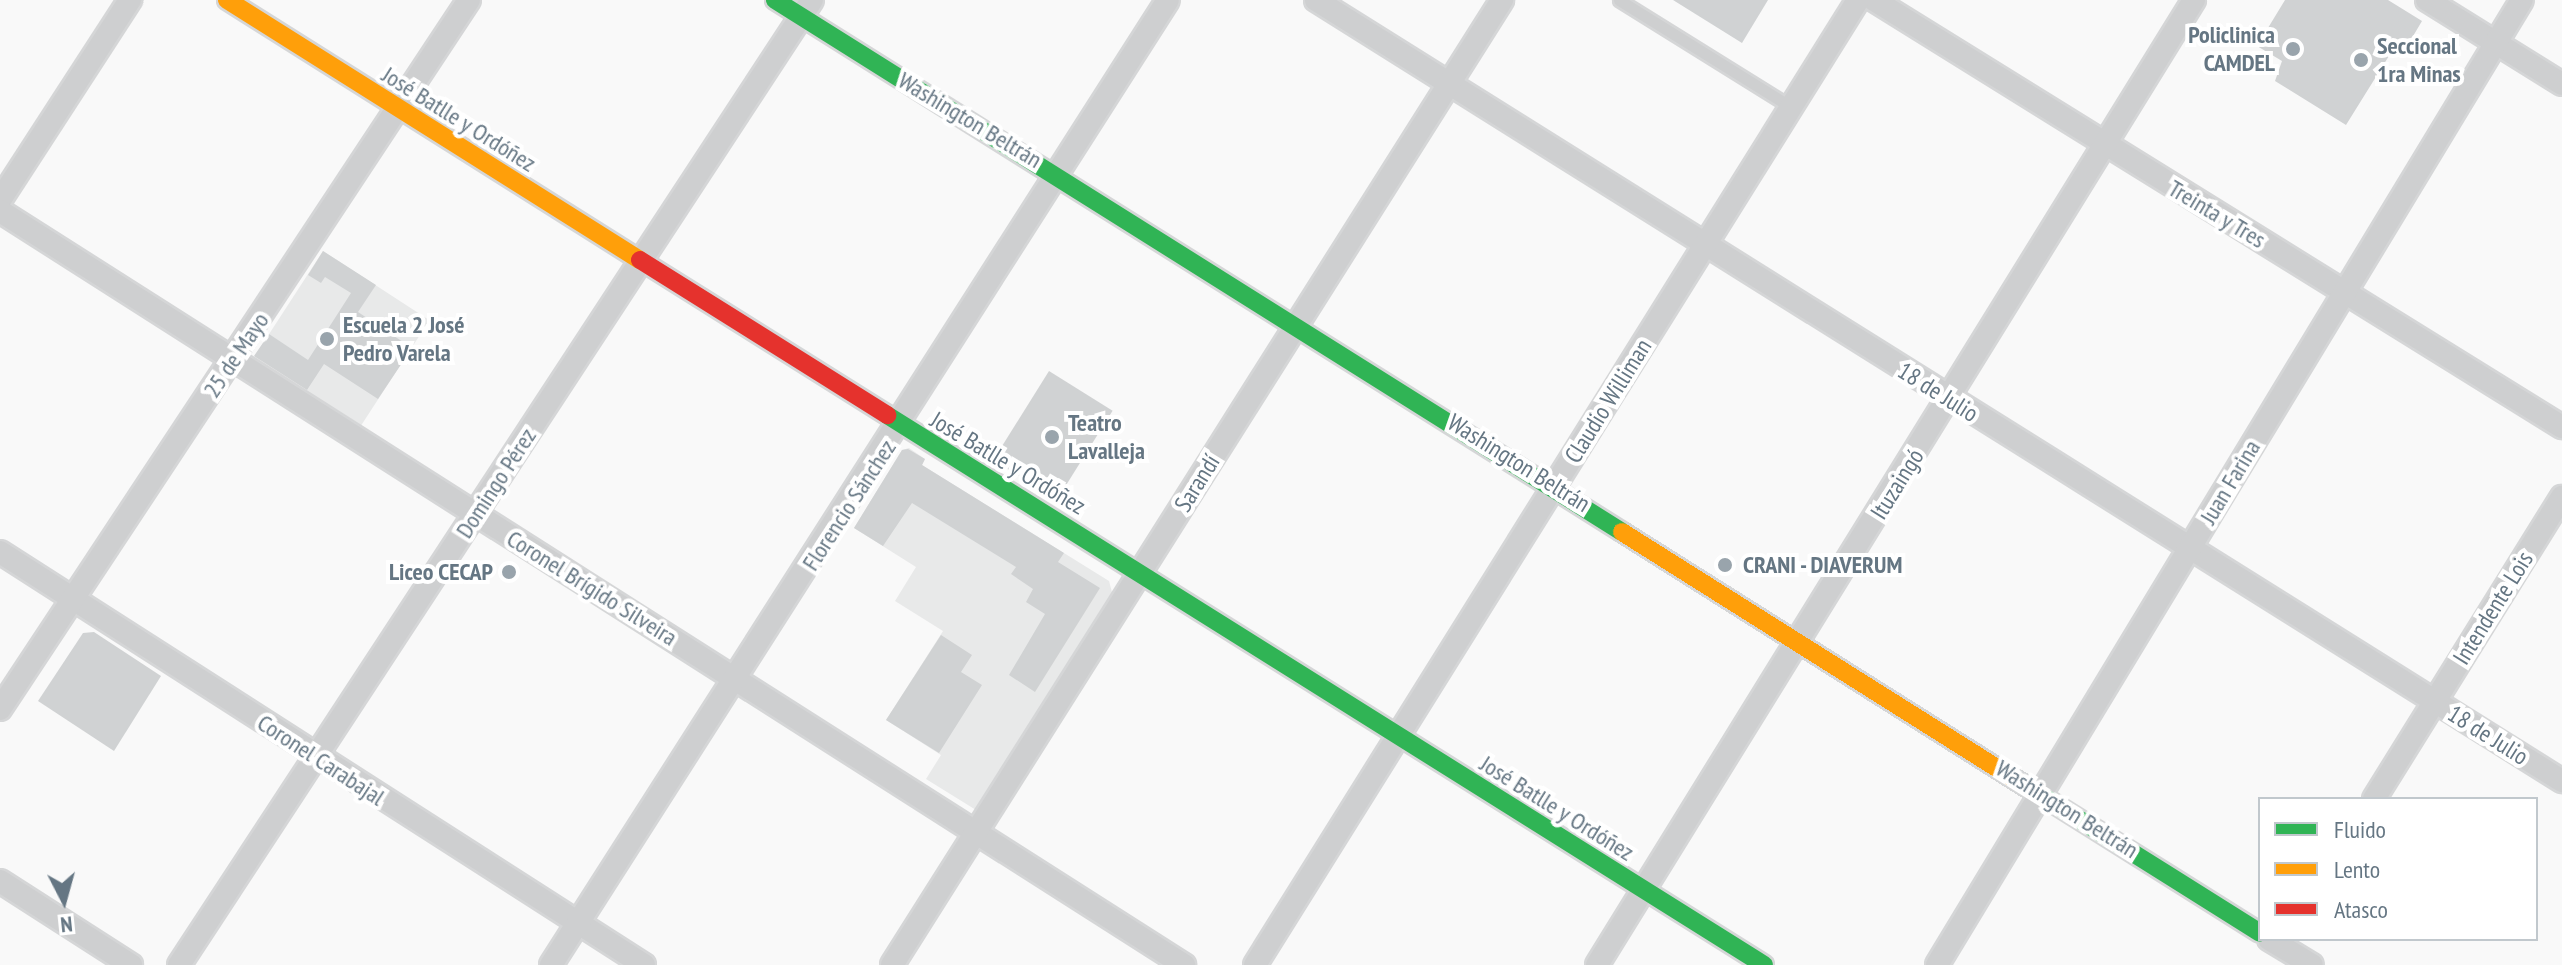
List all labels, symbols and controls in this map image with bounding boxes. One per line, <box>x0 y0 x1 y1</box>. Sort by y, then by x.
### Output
place label: Policlinica CAMDEL <box>2188 21 2275 77</box>
place label: Seccional 1ra Minas <box>2377 32 2461 88</box>
marker: Policlinica CAMDEL <box>2282 38 2304 60</box>
marker: Seccional 1ra Minas <box>2352 51 2370 69</box>
street label: José Batlle y Ordóñez <box>377 60 541 178</box>
street label: Washington Beltrán <box>893 66 1047 174</box>
street label: Treinta y Tres <box>2163 173 2271 255</box>
street label: 25 de Mayo <box>197 307 275 403</box>
place label: Escuela 2 José Pedro Varela <box>343 311 464 367</box>
marker: Escuela 2 José Pedro Varela <box>318 330 336 348</box>
street label: Claudio Williman <box>1558 334 1658 468</box>
street label: 18 de Julio <box>1892 356 1984 428</box>
street label: José Batlle y Ordóñez <box>925 405 1091 521</box>
street label: Washington Beltrán <box>1443 408 1595 518</box>
place label: Teatro Lavalleja <box>1068 409 1145 465</box>
street label: Domingo Pérez <box>450 423 542 543</box>
marker: Teatro Lavalleja <box>1043 428 1061 446</box>
street label: Florencio Sánchez <box>796 434 902 576</box>
street label: Juan Farina <box>2194 435 2266 529</box>
street label: Ituzaingó <box>1864 444 1930 524</box>
street label: Sarandí <box>1168 449 1226 517</box>
street label: Coronel Brígido Silveira <box>502 524 682 652</box>
street label: Intendente Lois <box>2447 546 2539 670</box>
place label: CRANI - DIAVERUM <box>1743 551 1905 579</box>
marker: CRANI - DIAVERUM <box>1714 554 1736 576</box>
place label: Liceo CECAP <box>389 558 493 586</box>
marker: Liceo CECAP <box>500 563 518 581</box>
street label: 18 de Julio <box>2442 699 2534 771</box>
street label: Coronel Carabajal <box>252 708 390 812</box>
street label: José Batlle y Ordóñez <box>1475 749 1639 867</box>
street label: Washington Beltrán <box>1991 754 2143 864</box>
legend <box>2258 797 2538 941</box>
text: Fluido <box>2334 814 2386 845</box>
text: Lento <box>2334 854 2380 885</box>
north arrow <box>24 861 104 941</box>
text: Atasco <box>2334 894 2388 925</box>
text: N <box>59 910 74 939</box>

